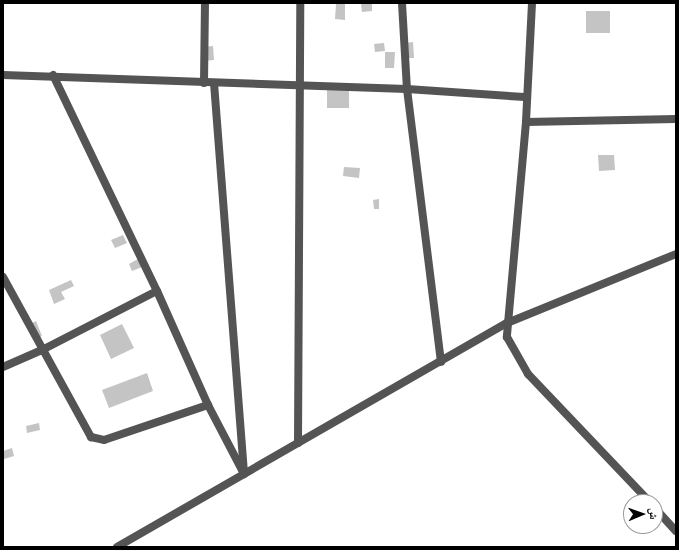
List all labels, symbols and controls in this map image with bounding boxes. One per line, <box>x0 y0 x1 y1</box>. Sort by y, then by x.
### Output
north arrow <box>623 494 663 534</box>
text: ش <box>648 508 660 520</box>

